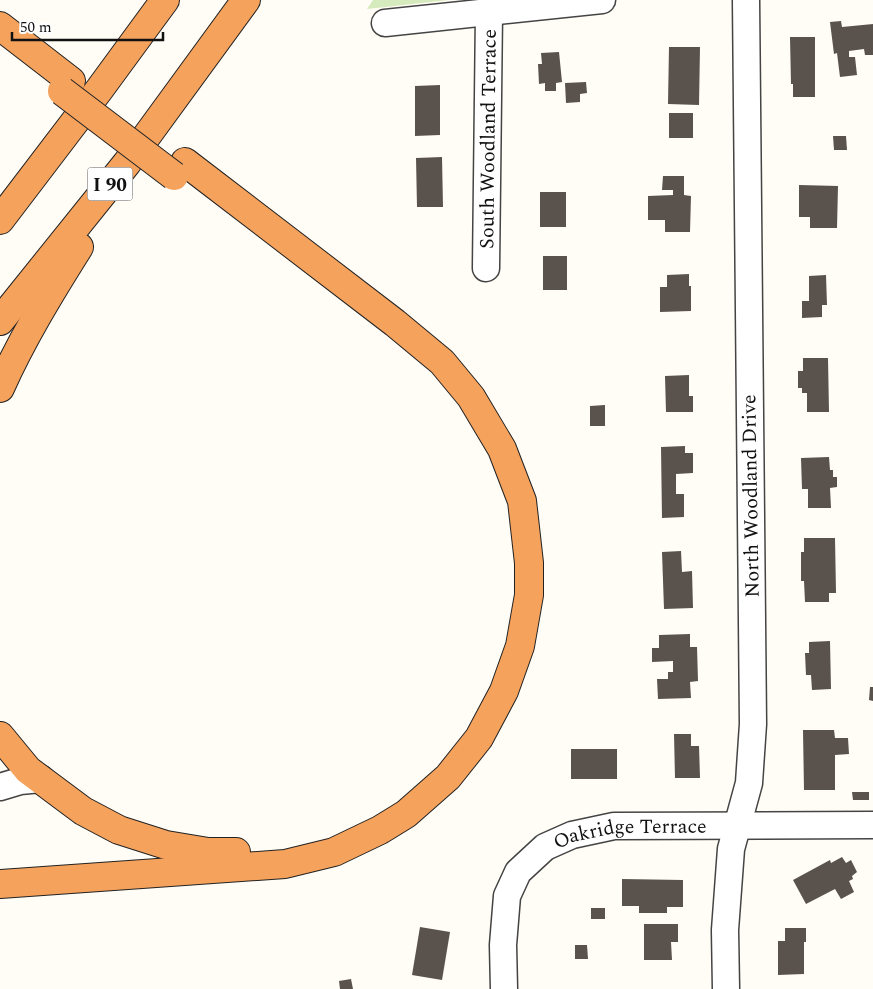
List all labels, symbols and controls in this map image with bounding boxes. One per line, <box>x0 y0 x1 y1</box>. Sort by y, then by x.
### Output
scale bar <box>12 10 164 42</box>
text: 50 m <box>20 16 52 39</box>
street label: South Woodland Terrace <box>472 29 505 249</box>
road number: I 90 <box>88 168 132 200</box>
street label: North Woodland Drive <box>734 394 768 598</box>
street label: Oakridge Terrace <box>548 812 707 858</box>

